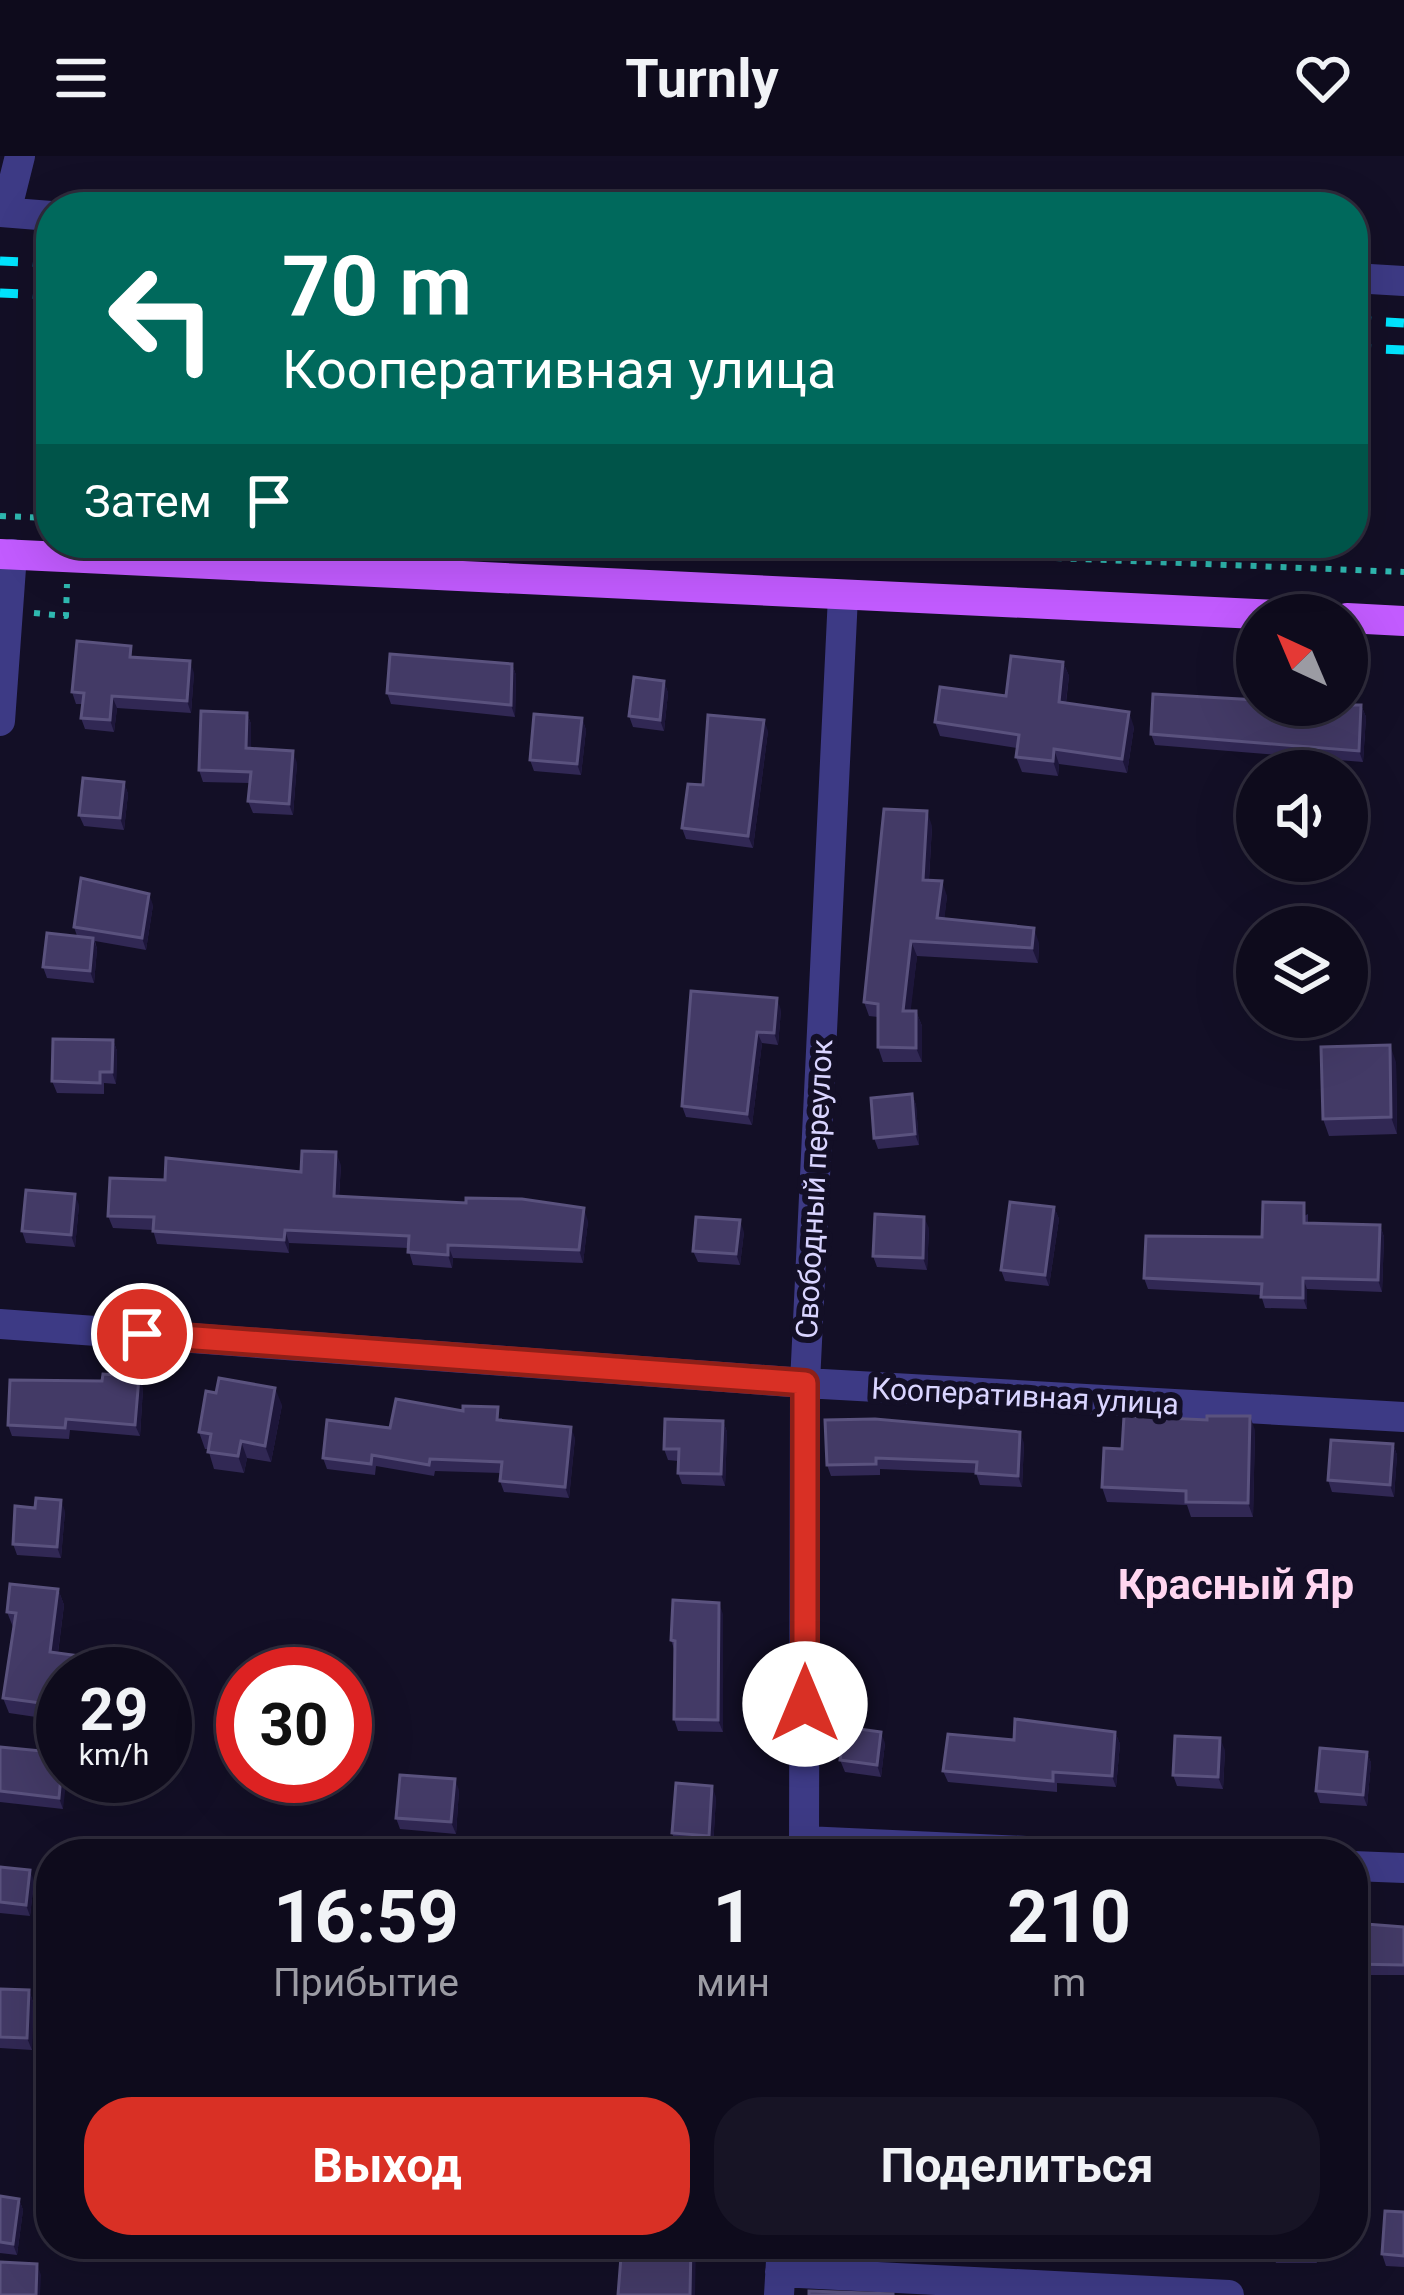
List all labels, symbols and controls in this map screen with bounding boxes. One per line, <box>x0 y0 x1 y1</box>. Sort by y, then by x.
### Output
icon: menu <box>48 45 114 111</box>
icon: heart <box>1290 45 1356 111</box>
text: Turnly <box>625 47 779 110</box>
text: 70 m <box>282 237 472 336</box>
icon: left <box>84 240 240 396</box>
text: Кооперативная улица <box>282 338 836 401</box>
icon: arrive <box>236 468 302 534</box>
text: Затем <box>84 475 212 528</box>
north arrow <box>1236 594 1368 726</box>
map controls <box>1236 594 1368 1038</box>
button: sound <box>1236 750 1368 882</box>
button: layers <box>1236 906 1368 1038</box>
street label: Свободный переулок <box>789 1038 839 1340</box>
pin <box>91 1283 193 1385</box>
icon: arrive <box>109 1301 175 1367</box>
street label: Кооперативная улица <box>870 1370 1180 1422</box>
district label: Красный Яр <box>1118 1560 1354 1609</box>
position arrow <box>742 1641 868 1767</box>
speed limit sign: 30 <box>216 1647 372 1803</box>
text: 29 <box>80 1674 148 1745</box>
text: km/h <box>79 1737 149 1772</box>
text: 16:59 <box>273 1875 459 1960</box>
text: 1 <box>712 1875 754 1960</box>
text: 210 <box>1007 1875 1131 1960</box>
text: Прибытие <box>273 1960 459 2006</box>
text: мин <box>696 1960 770 2006</box>
text: m <box>1052 1960 1086 2006</box>
button: Выход <box>84 2097 690 2235</box>
button: Поделиться <box>714 2097 1320 2235</box>

